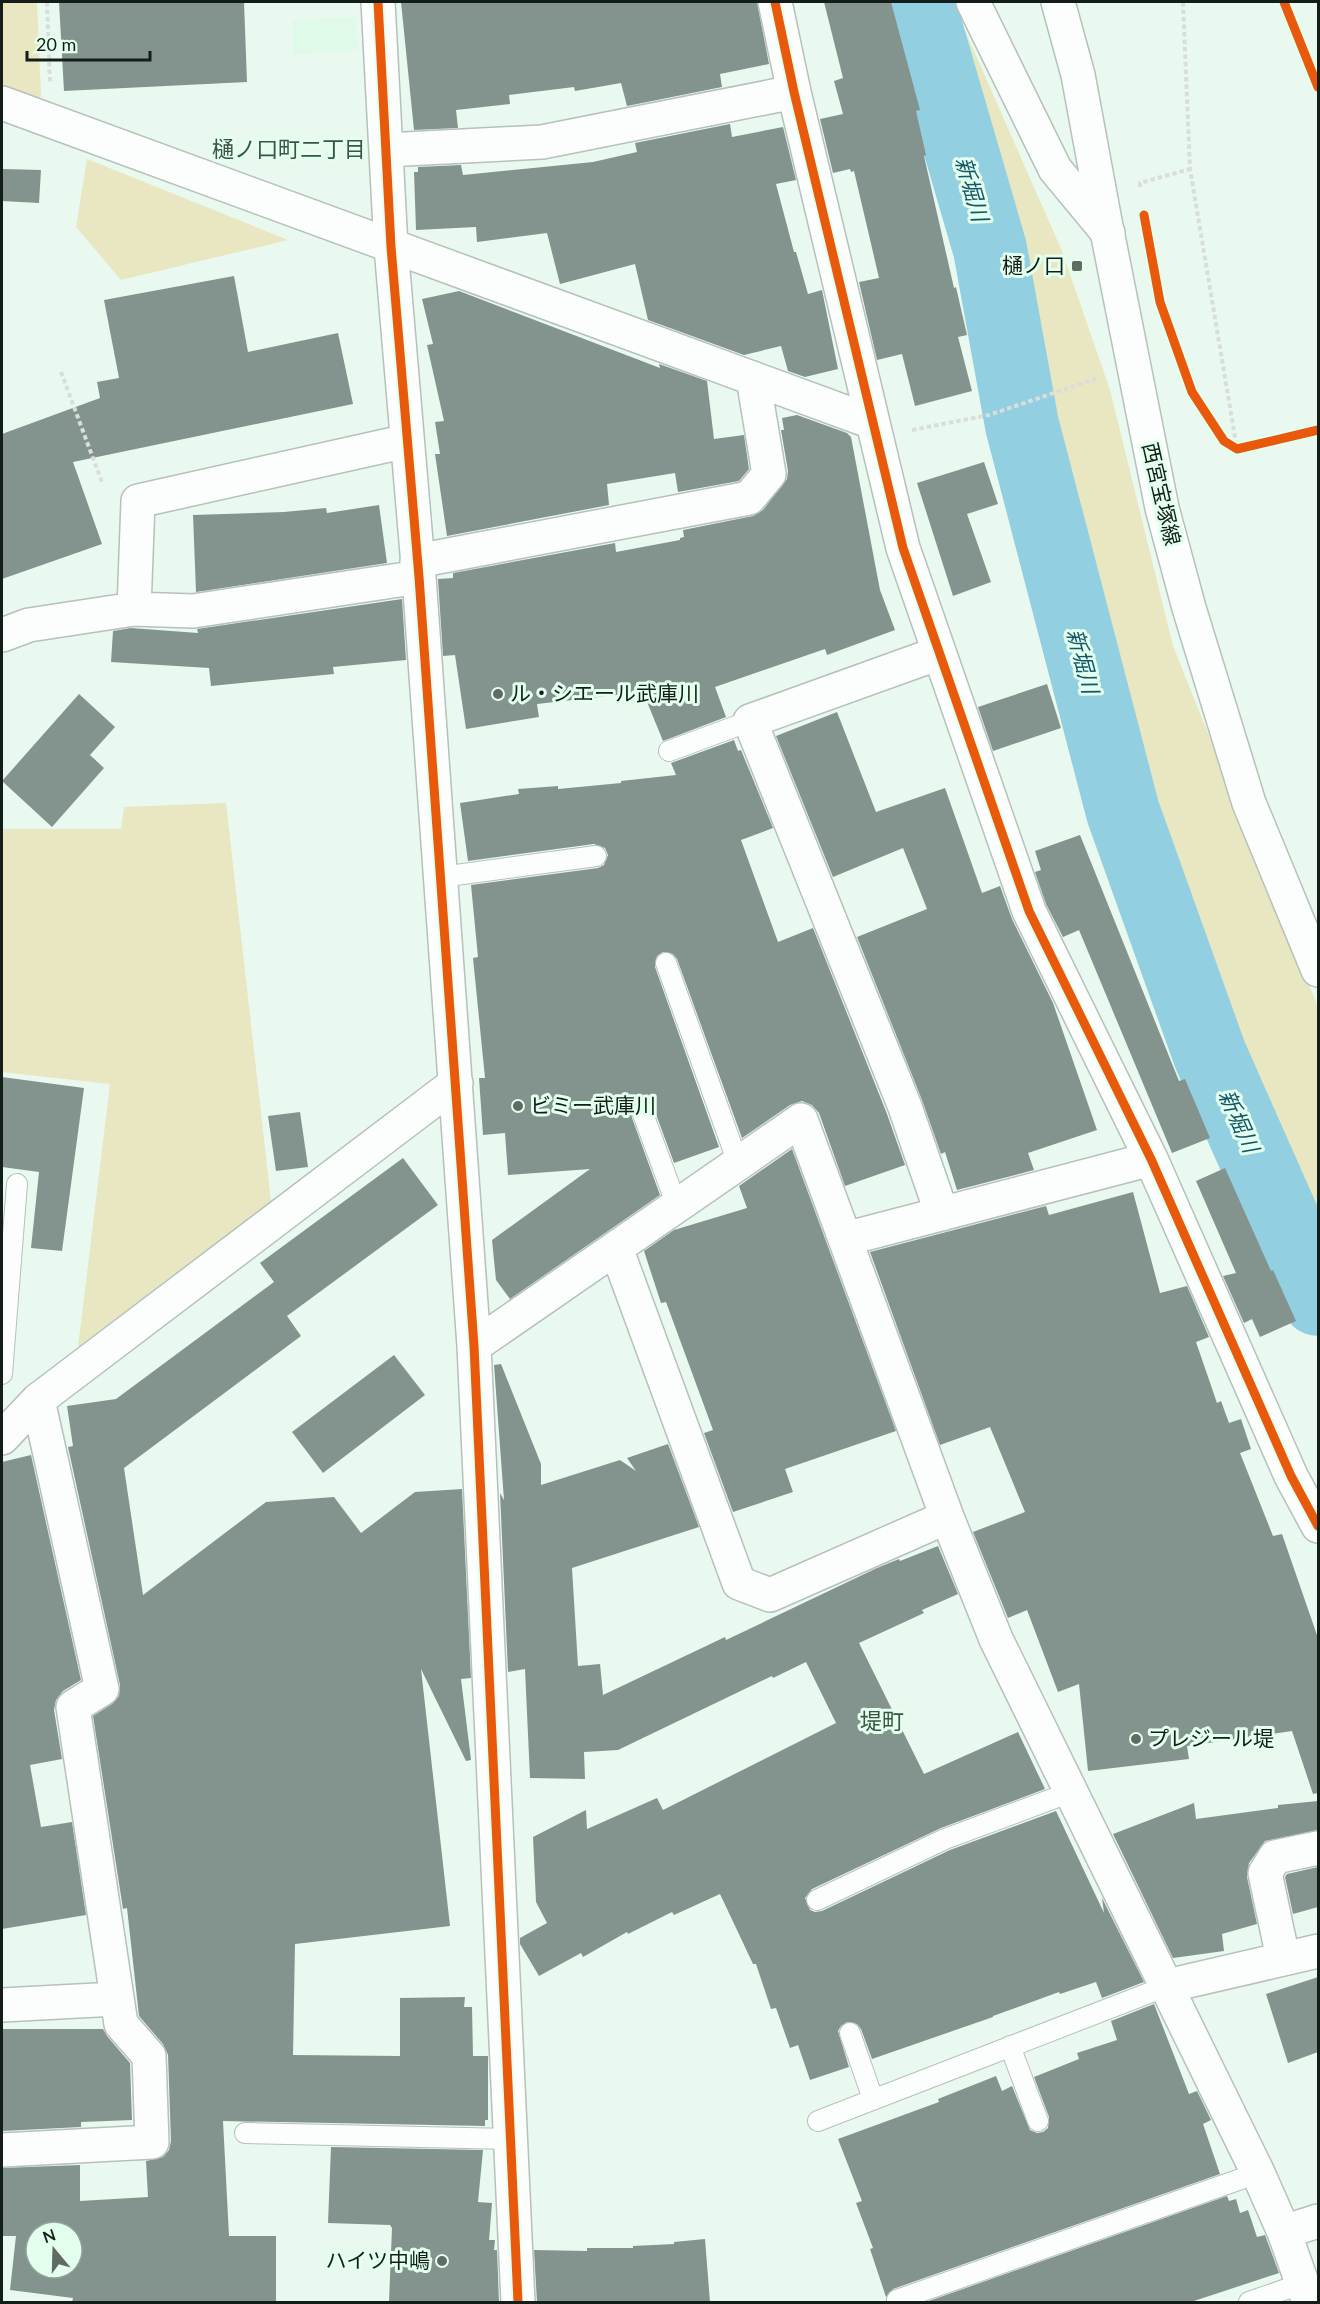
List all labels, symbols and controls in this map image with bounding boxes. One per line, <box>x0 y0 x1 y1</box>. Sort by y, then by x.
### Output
scale bar <box>27 24 150 62</box>
text: 20 m <box>36 33 76 55</box>
district label: 樋ノ口町二丁目 <box>212 135 366 162</box>
water label: 新堀川 <box>950 153 995 226</box>
place label: 樋ノ口 <box>1002 252 1065 277</box>
marker: 樋ノ口 <box>1070 259 1084 273</box>
street label: 西宮宝塚線 <box>1138 440 1186 548</box>
water label: 新堀川 <box>1062 625 1106 698</box>
place label: ル・シエール武庫川 <box>510 680 699 705</box>
marker: ル・シエール武庫川 <box>491 687 505 701</box>
water label: 新堀川 <box>1214 1085 1266 1158</box>
place label: ビミー武庫川 <box>530 1092 656 1117</box>
marker: ビミー武庫川 <box>511 1099 525 1113</box>
district label: 堤町 <box>860 1707 904 1734</box>
place label: プレジール堤 <box>1148 1725 1274 1750</box>
marker: プレジール堤 <box>1129 1732 1143 1746</box>
north arrow <box>24 2220 84 2280</box>
text: N <box>40 2224 58 2246</box>
place label: ハイツ中嶋 <box>325 2247 430 2272</box>
marker: ハイツ中嶋 <box>435 2254 449 2268</box>

